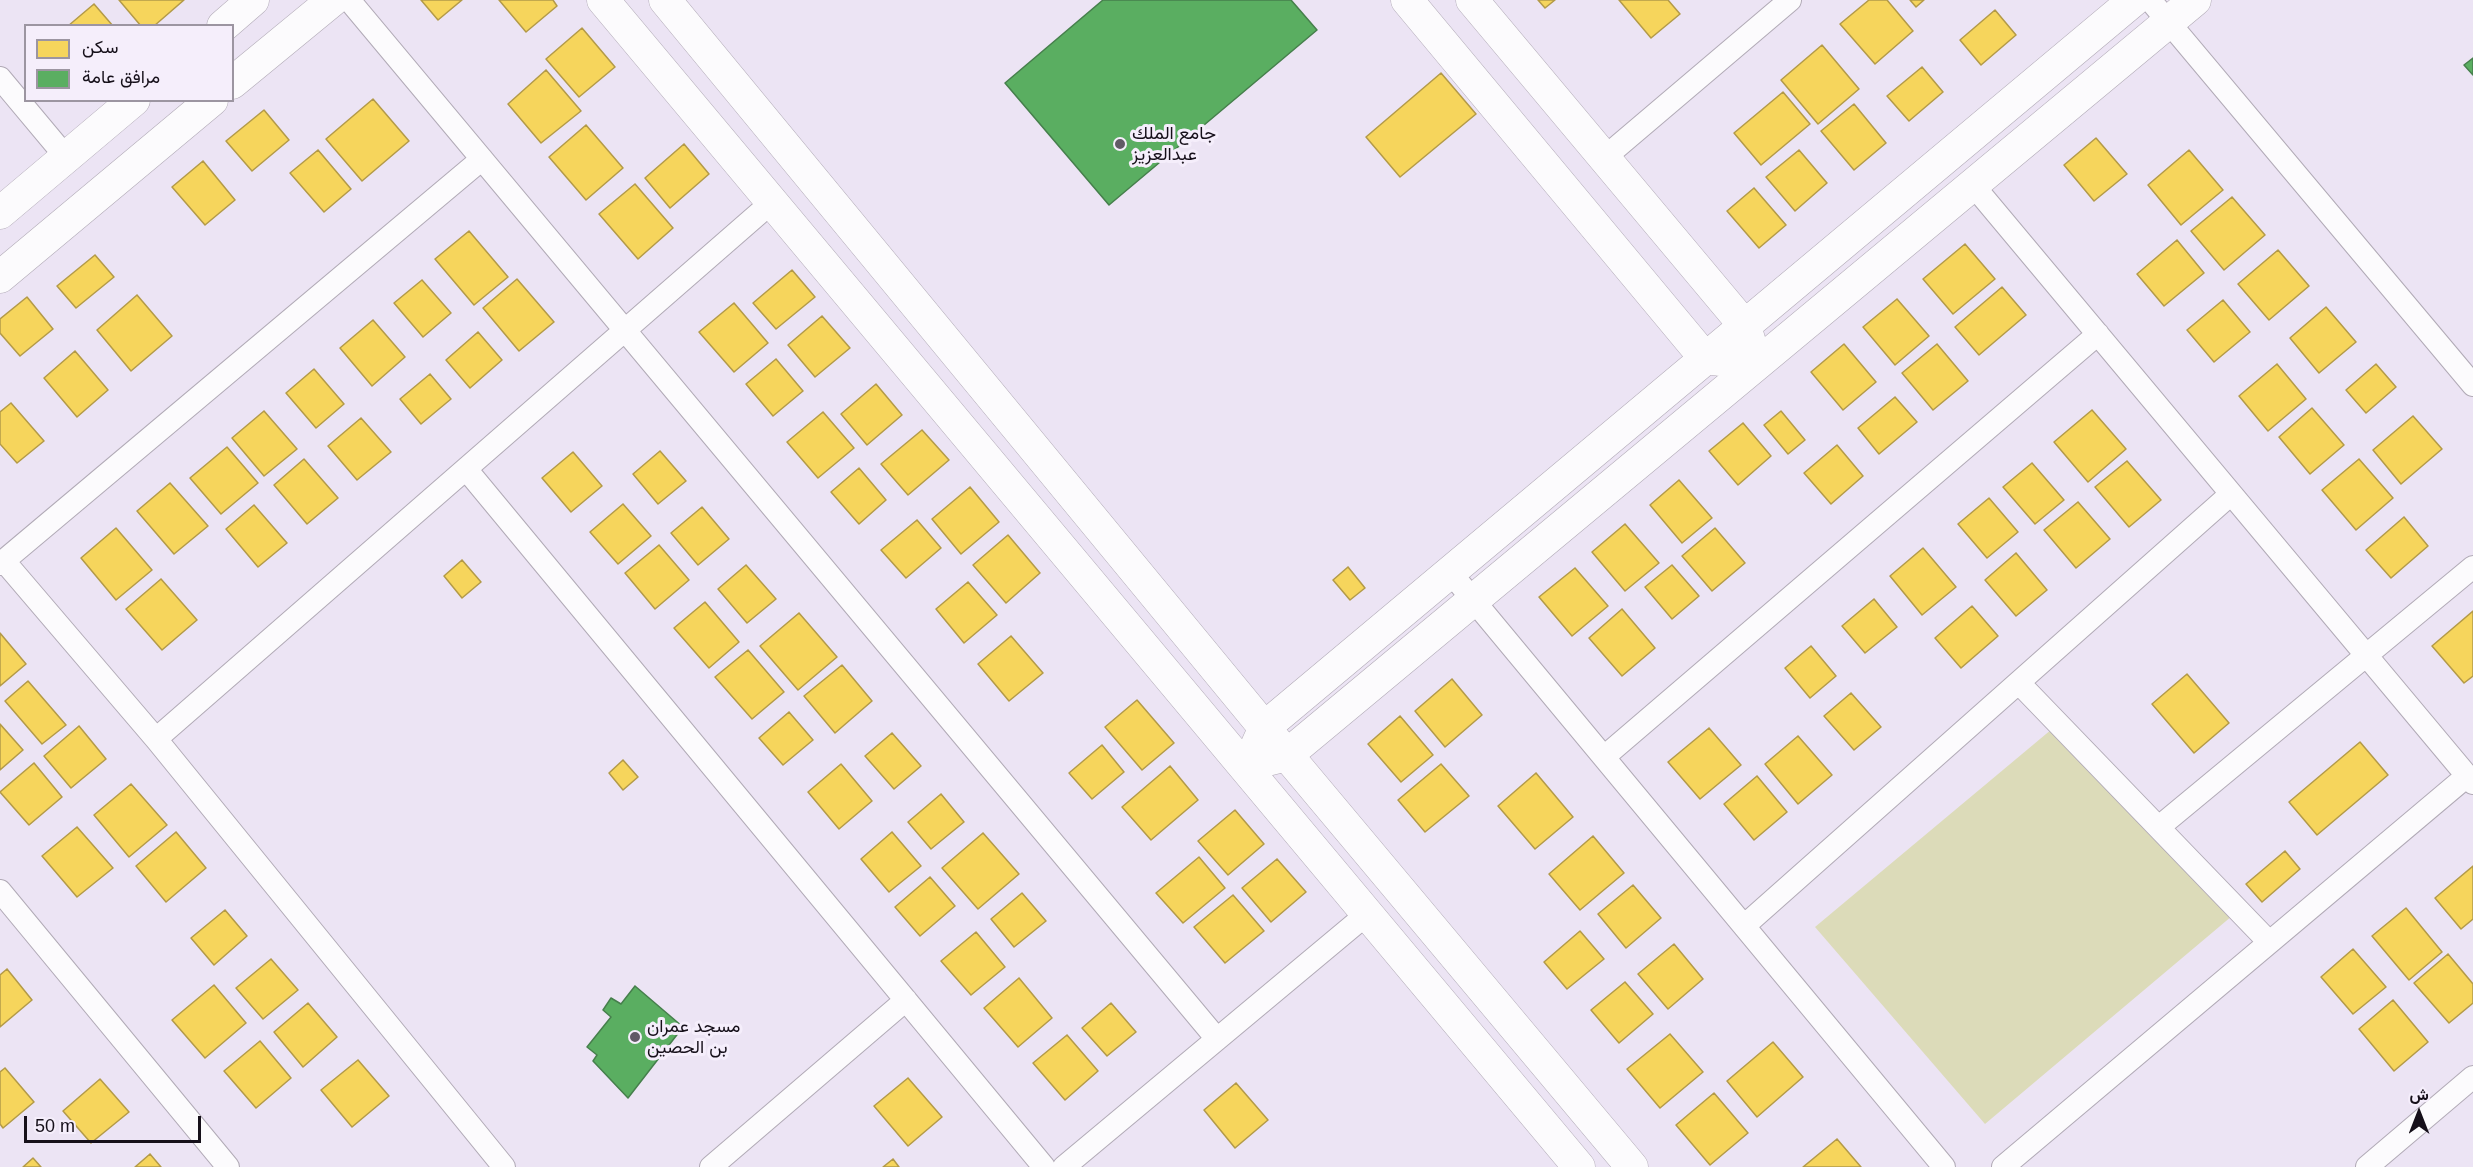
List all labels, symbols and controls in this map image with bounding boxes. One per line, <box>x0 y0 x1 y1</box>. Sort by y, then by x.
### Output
legend <box>24 24 234 102</box>
text: سكن <box>82 37 118 57</box>
text: مرافق عامة <box>82 67 160 87</box>
place label: جامع الملك عبدالعزيز <box>1132 123 1216 166</box>
marker: جامع الملك عبدالعزيز <box>1113 137 1127 151</box>
place label: مسجد عمران بن الحصين <box>647 1016 740 1058</box>
marker: مسجد عمران بن الحصين <box>628 1030 642 1044</box>
north arrow <box>2389 1083 2449 1143</box>
text: ش <box>2409 1086 2429 1103</box>
scale bar <box>27 1104 204 1142</box>
text: 50 m <box>35 1116 75 1136</box>

